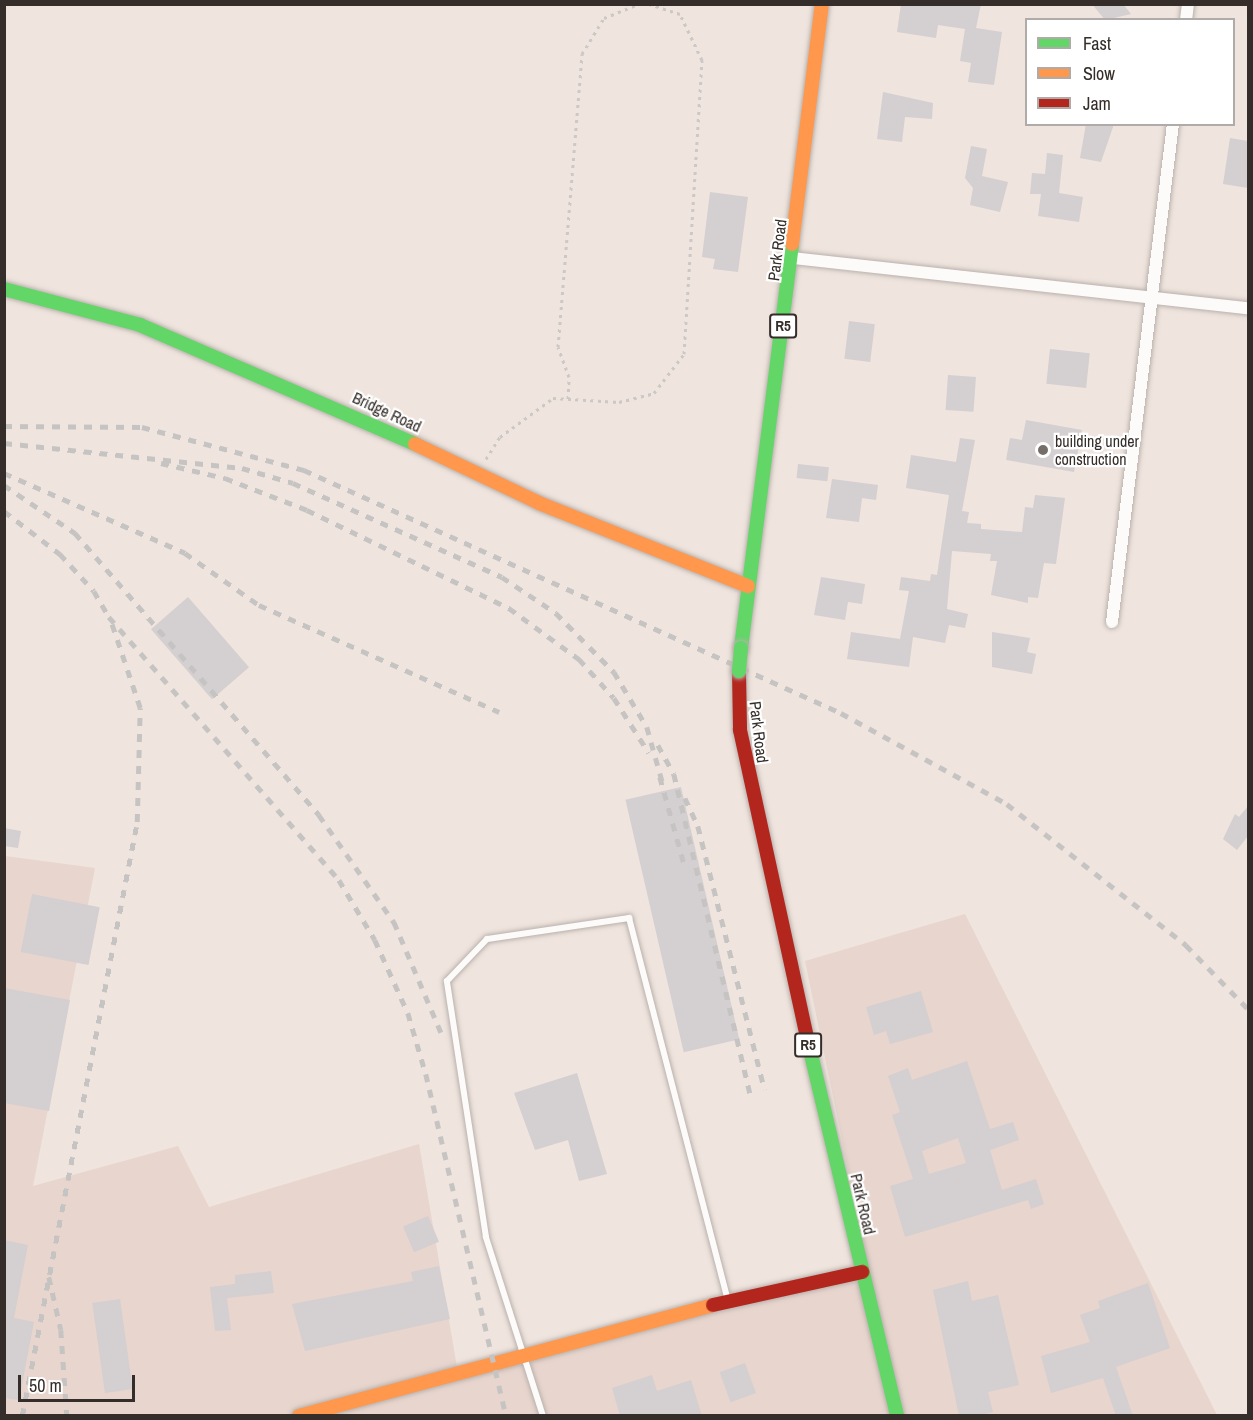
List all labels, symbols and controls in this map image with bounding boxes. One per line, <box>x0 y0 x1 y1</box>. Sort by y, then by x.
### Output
legend <box>1025 18 1235 126</box>
text: Fast <box>1083 31 1111 56</box>
text: Slow <box>1083 61 1115 86</box>
text: Jam <box>1083 91 1111 116</box>
street label: Park Road <box>764 218 790 282</box>
road number: R5 <box>768 314 798 338</box>
street label: Bridge Road <box>350 388 424 436</box>
place label: building under construction <box>1055 431 1139 469</box>
marker: building under construction <box>1036 443 1050 457</box>
street label: Park Road <box>746 700 772 764</box>
road number: R5 <box>793 1033 823 1057</box>
street label: Park Road <box>847 1172 879 1236</box>
scale bar <box>21 1363 138 1401</box>
text: 50 m <box>29 1373 62 1398</box>

